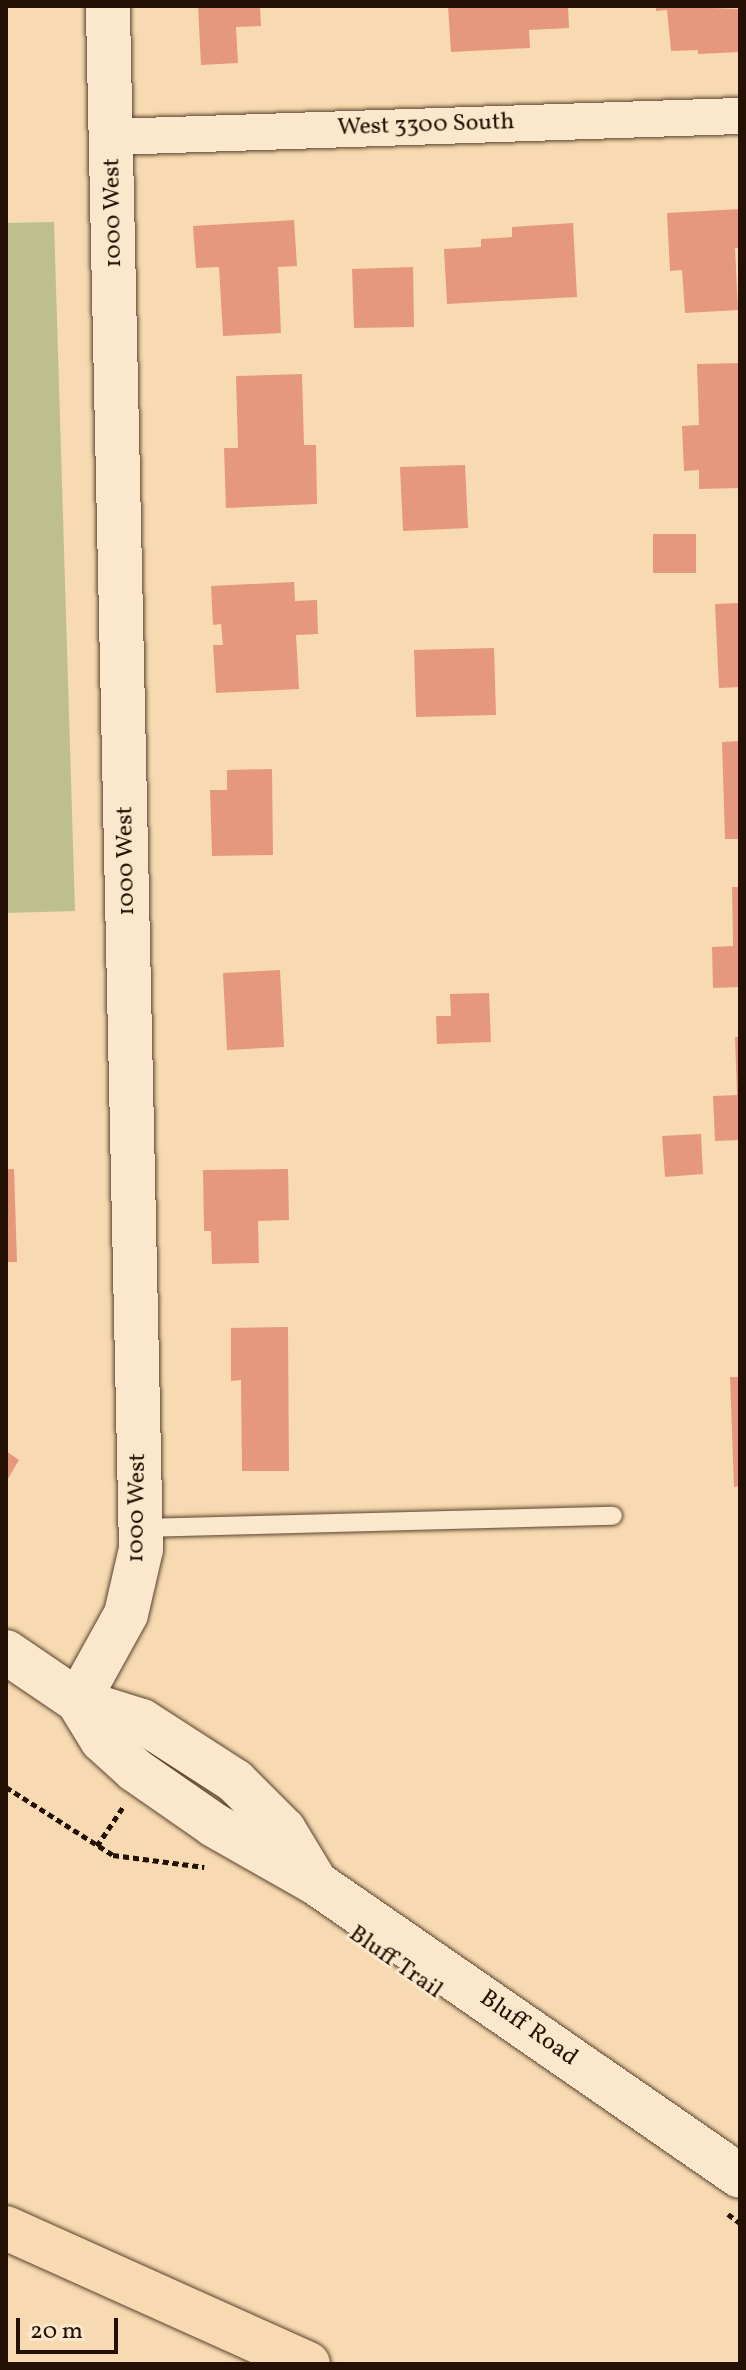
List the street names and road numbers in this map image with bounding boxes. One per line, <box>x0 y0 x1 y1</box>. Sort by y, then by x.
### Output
street label: West 3300 South <box>337 109 515 143</box>
street label: 1000 West <box>99 157 129 269</box>
street label: 1000 West <box>112 805 142 917</box>
street label: 1000 West <box>123 1452 153 1564</box>
street label: Bluff Trail <box>343 1921 447 2005</box>
street label: Bluff Road <box>474 1985 582 2073</box>

